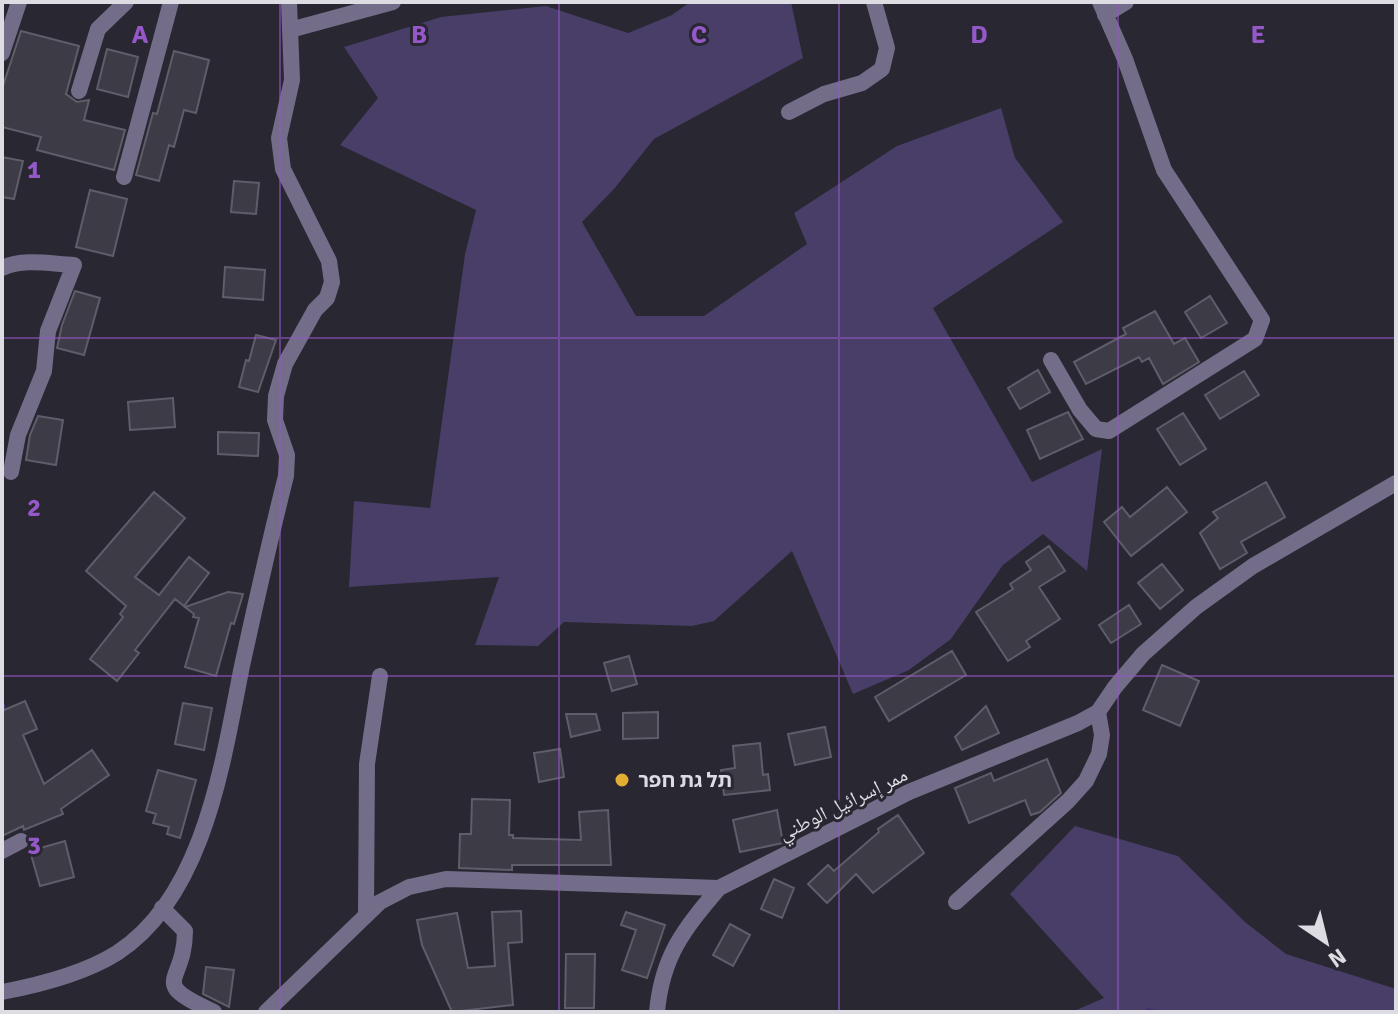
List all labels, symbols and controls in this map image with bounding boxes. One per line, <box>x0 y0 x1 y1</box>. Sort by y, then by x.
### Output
text: A <box>132 19 149 51</box>
text: B <box>411 19 427 51</box>
text: C <box>691 19 707 51</box>
text: D <box>970 19 988 51</box>
text: E <box>1251 19 1265 51</box>
text: 1 <box>27 154 41 186</box>
text: 2 <box>27 492 41 524</box>
street label: ممر إسرائيل الوطني <box>774 762 913 849</box>
place label: תל גת חפר <box>638 768 732 793</box>
marker: תל גת חפר <box>613 771 631 789</box>
text: 3 <box>27 830 41 862</box>
north arrow <box>1286 902 1366 982</box>
text: N <box>1323 943 1351 973</box>

